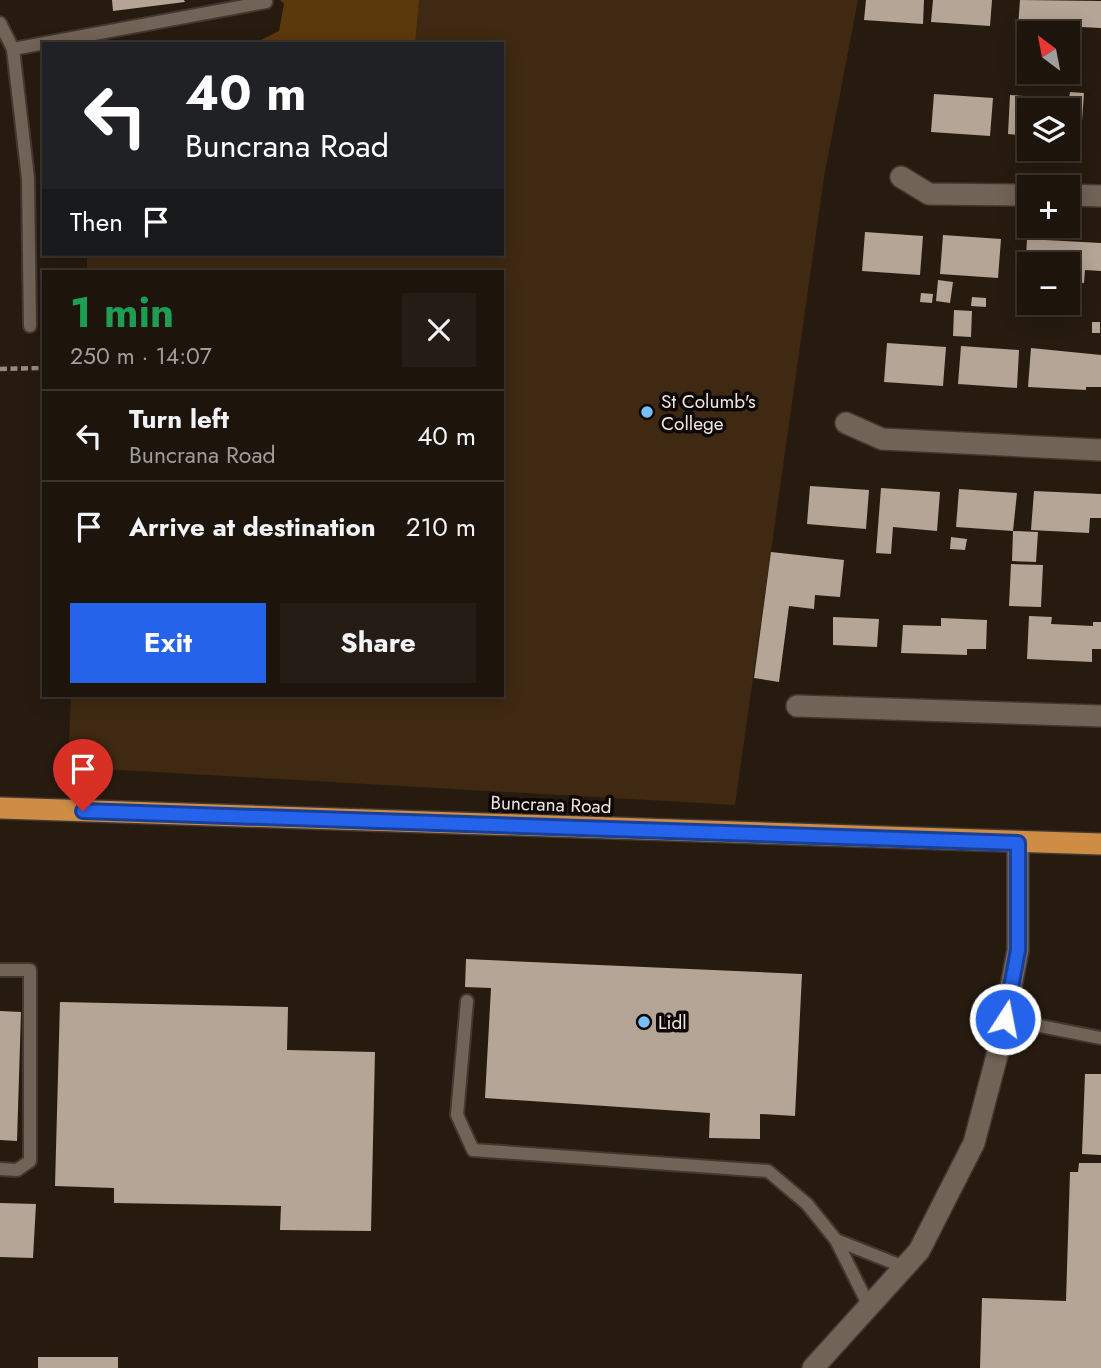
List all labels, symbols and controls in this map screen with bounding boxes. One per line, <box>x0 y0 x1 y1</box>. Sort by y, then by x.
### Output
north arrow <box>1017 21 1080 84</box>
map controls <box>1017 21 1080 315</box>
text: 40 m <box>185 58 307 128</box>
icon: left <box>70 70 161 161</box>
button: layers <box>1017 98 1080 161</box>
text: Buncrana Road <box>185 123 389 169</box>
button: + <box>1017 175 1080 238</box>
text: Then <box>70 203 123 241</box>
icon: arrive <box>137 203 175 241</box>
button: − <box>1017 252 1080 315</box>
text: 1 min <box>70 282 174 343</box>
button: close <box>402 293 476 367</box>
text: 250 m · 14:07 <box>70 339 212 373</box>
place label: St Columb's College <box>661 388 756 437</box>
text: Turn left <box>129 400 229 438</box>
marker: St Columb's College <box>639 404 655 420</box>
icon: left <box>70 417 108 455</box>
text: 40 m <box>417 417 476 455</box>
text: Buncrana Road <box>129 438 276 472</box>
icon: arrive <box>70 508 108 546</box>
text: Arrive at destination <box>129 508 376 546</box>
text: 210 m <box>406 508 476 546</box>
button: Exit <box>70 603 266 683</box>
button: Share <box>280 603 476 683</box>
pin <box>53 739 113 811</box>
icon: arrive <box>64 750 102 788</box>
street label: Buncrana Road <box>490 789 612 820</box>
position arrow <box>968 982 1042 1056</box>
place label: Lidl <box>658 1009 687 1036</box>
marker: Lidl <box>636 1014 652 1030</box>

